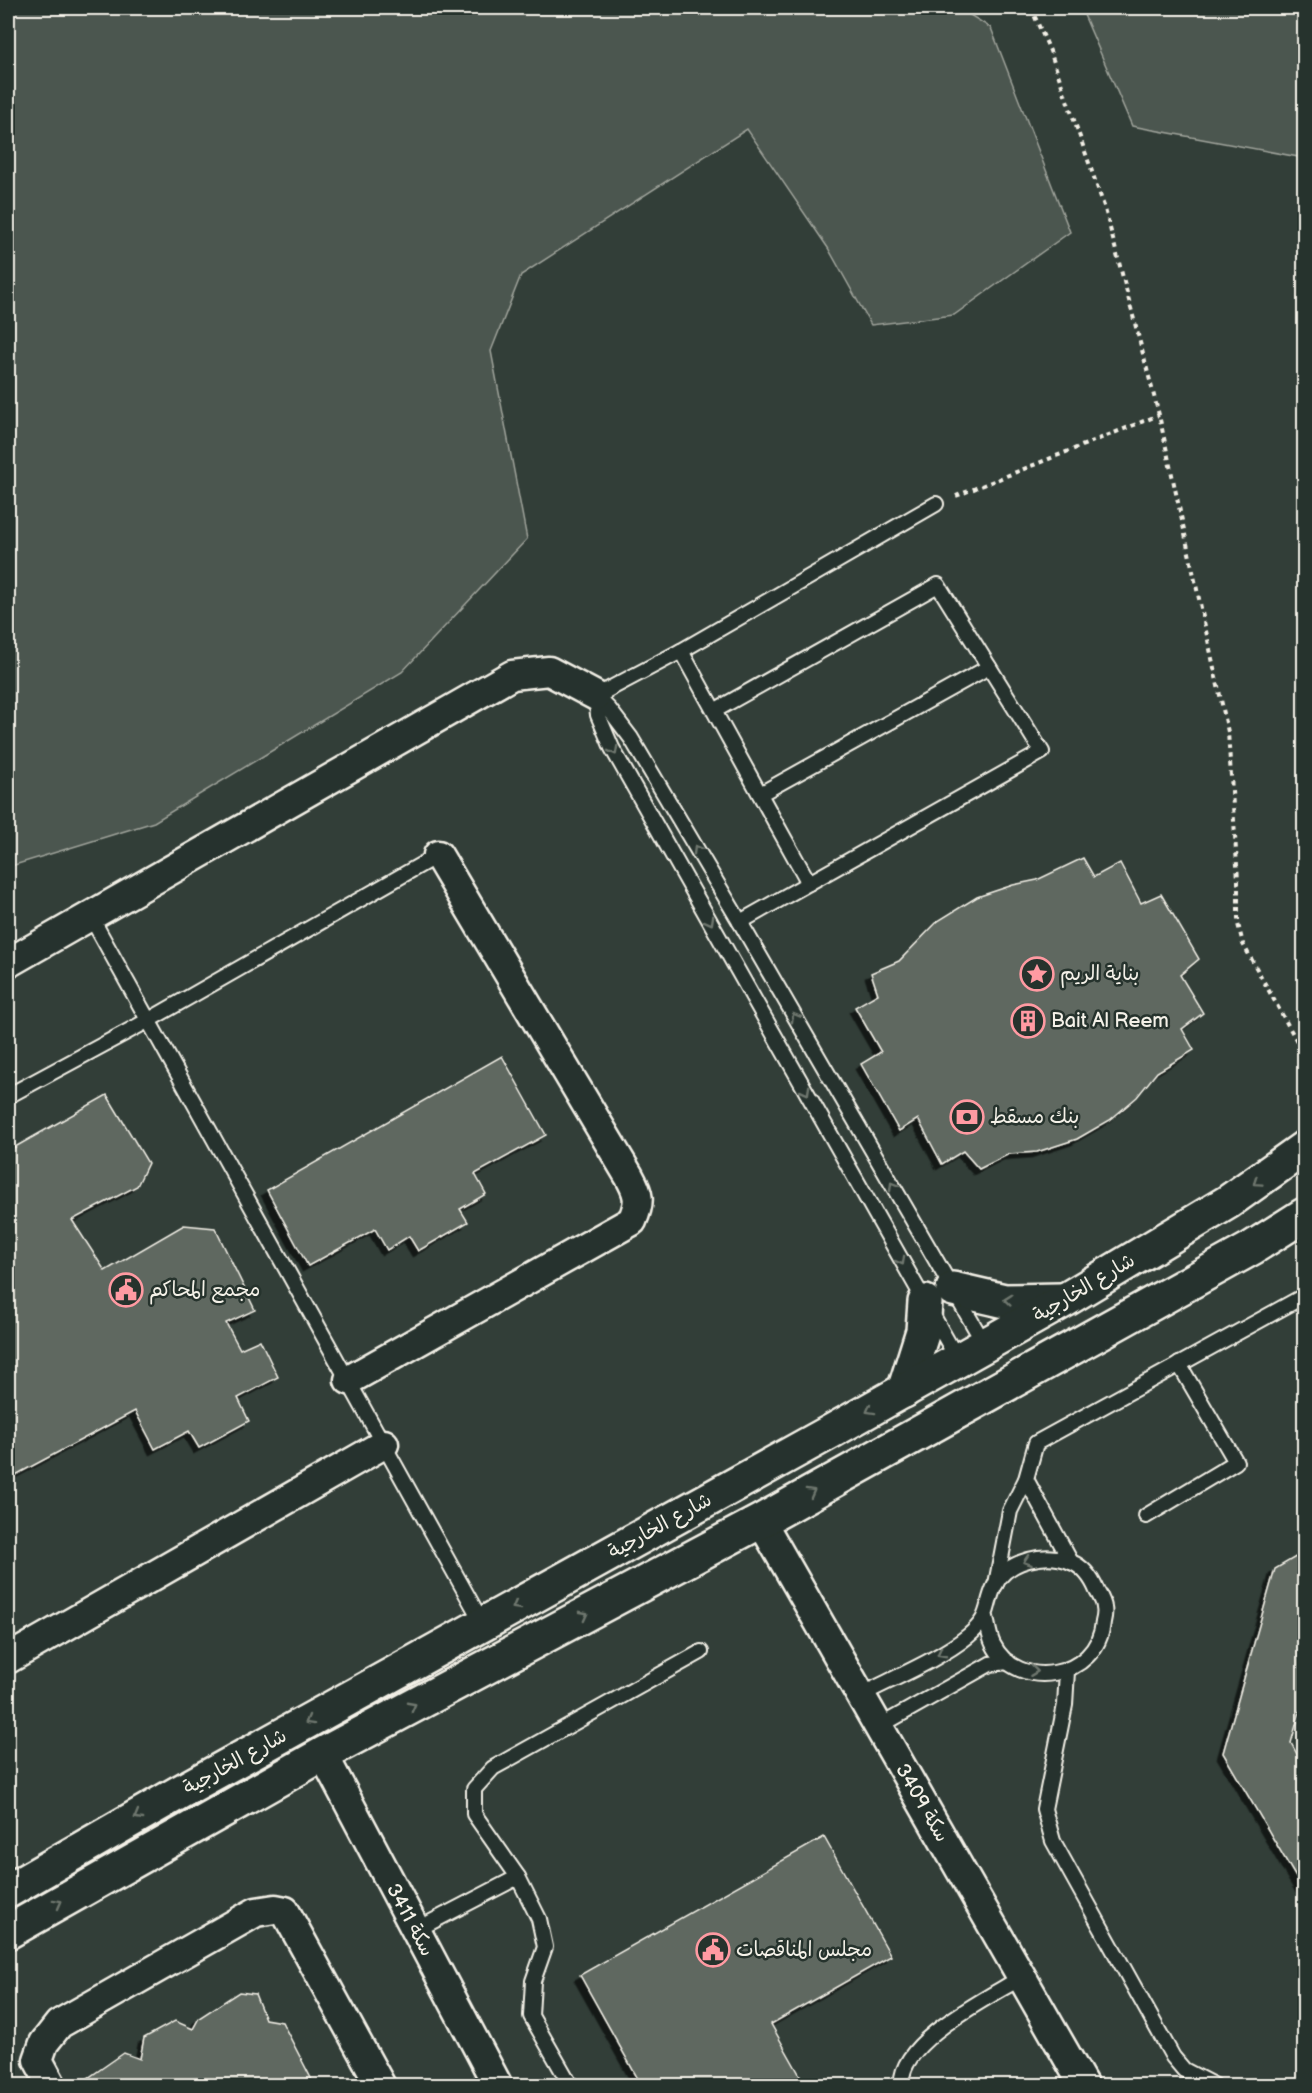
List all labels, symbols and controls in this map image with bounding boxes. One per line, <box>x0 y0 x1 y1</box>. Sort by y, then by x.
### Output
one-way arrow <box>607 745 618 755</box>
one-way arrow <box>692 845 704 855</box>
one-way arrow <box>703 915 714 925</box>
place icon: بناية الريم <box>1019 956 1055 992</box>
place label: بناية الريم <box>1060 962 1139 988</box>
building icon: Bait Al Reem <box>1010 1003 1046 1039</box>
place label: Bait Al Reem <box>1051 1009 1169 1033</box>
one-way arrow <box>791 1013 803 1023</box>
one-way arrow <box>798 1085 810 1095</box>
bank icon: بنك مسقط <box>949 1099 985 1135</box>
place label: بنك مسقط <box>990 1105 1079 1129</box>
one-way arrow <box>1253 1175 1263 1187</box>
one-way arrow <box>889 1182 900 1192</box>
street label: شارع الخارجية <box>1029 1248 1140 1329</box>
one-way arrow <box>894 1255 906 1265</box>
public building icon: مجمع المحاكم <box>108 1272 144 1308</box>
place label: مجمع المحاكم <box>149 1278 260 1305</box>
one-way arrow <box>1004 1294 1013 1307</box>
one-way arrow <box>866 1403 877 1414</box>
street label: شارع الخارجية <box>604 1488 716 1565</box>
one-way arrow <box>805 1488 816 1499</box>
one-way arrow <box>1022 1553 1033 1566</box>
one-way arrow <box>512 1599 522 1610</box>
one-way arrow <box>578 1611 589 1622</box>
one-way arrow <box>936 1646 947 1658</box>
one-way arrow <box>1029 1665 1039 1677</box>
one-way arrow <box>406 1702 416 1713</box>
one-way arrow <box>304 1714 315 1725</box>
street label: شارع الخارجية <box>179 1724 291 1801</box>
street label: سكة 3409 <box>890 1760 954 1846</box>
one-way arrow <box>134 1809 145 1820</box>
street label: سكة 3411 <box>381 1880 439 1960</box>
one-way arrow <box>52 1899 63 1911</box>
public building icon: مجلس المناقصات <box>695 1932 731 1968</box>
place label: مجلس المناقصات <box>736 1938 872 1962</box>

